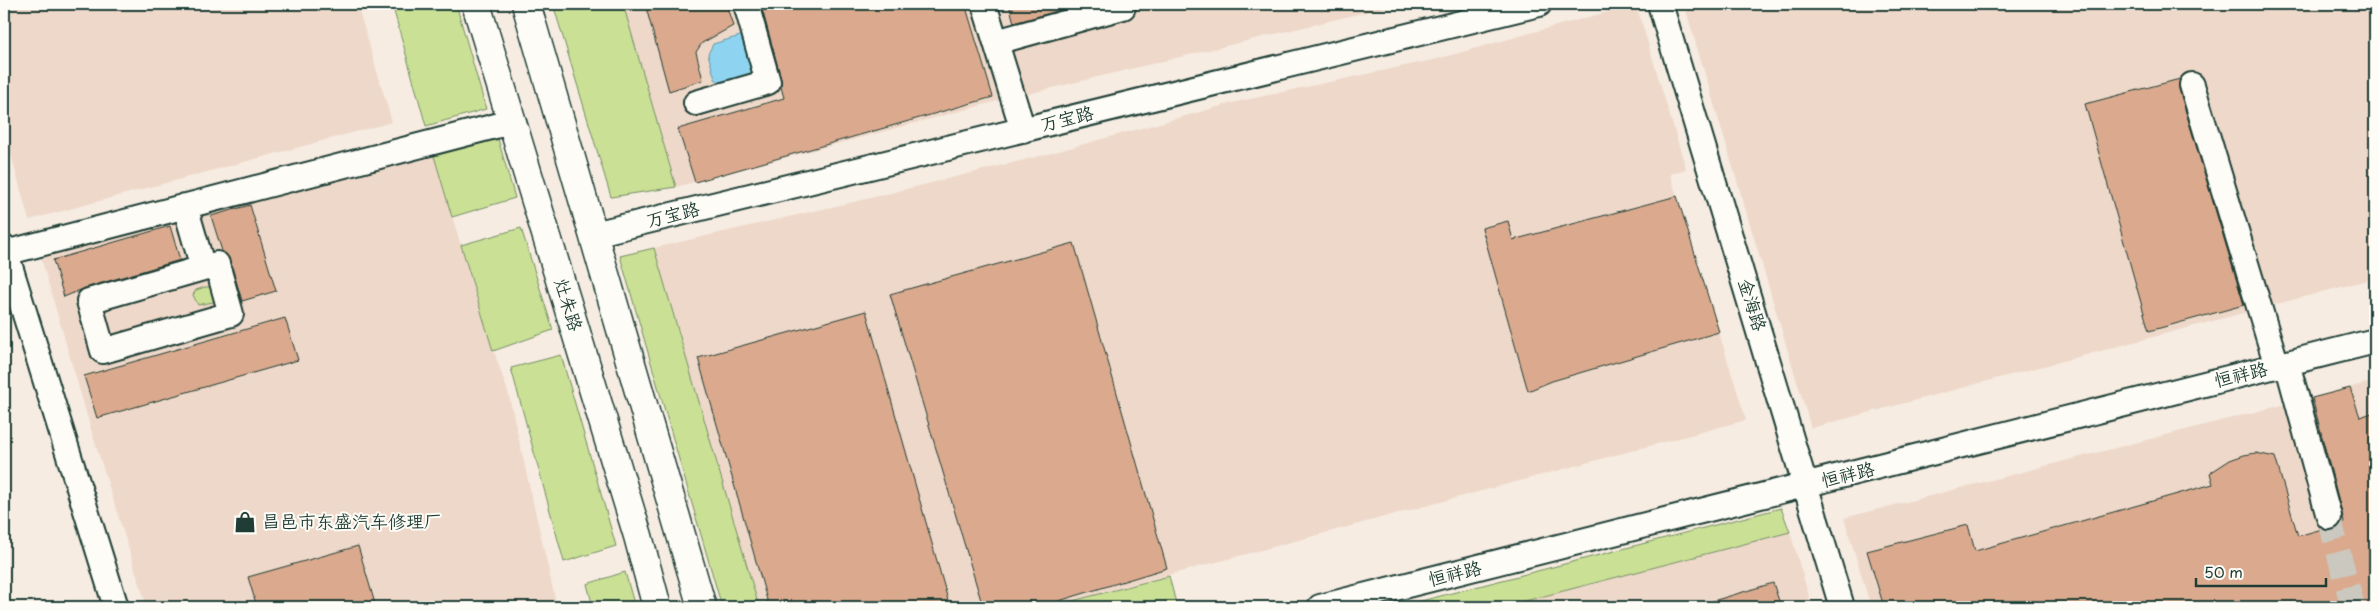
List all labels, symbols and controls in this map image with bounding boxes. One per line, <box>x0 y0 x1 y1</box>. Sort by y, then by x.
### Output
street label: 万宝路 <box>1037 98 1096 137</box>
street label: 万宝路 <box>643 194 702 233</box>
street label: 灶朱路 <box>549 275 590 334</box>
street label: 金海路 <box>1733 275 1774 334</box>
street label: 恒祥路 <box>2211 354 2270 393</box>
street label: 恒祥路 <box>1818 454 1877 493</box>
place label: 昌邑市东盛汽车修理厂 <box>262 507 442 534</box>
shop icon: 昌邑市东盛汽车修理厂 <box>232 509 258 535</box>
street label: 恒祥路 <box>1425 553 1484 592</box>
scale bar <box>2196 556 2326 588</box>
text: 50 m <box>2204 560 2243 583</box>

